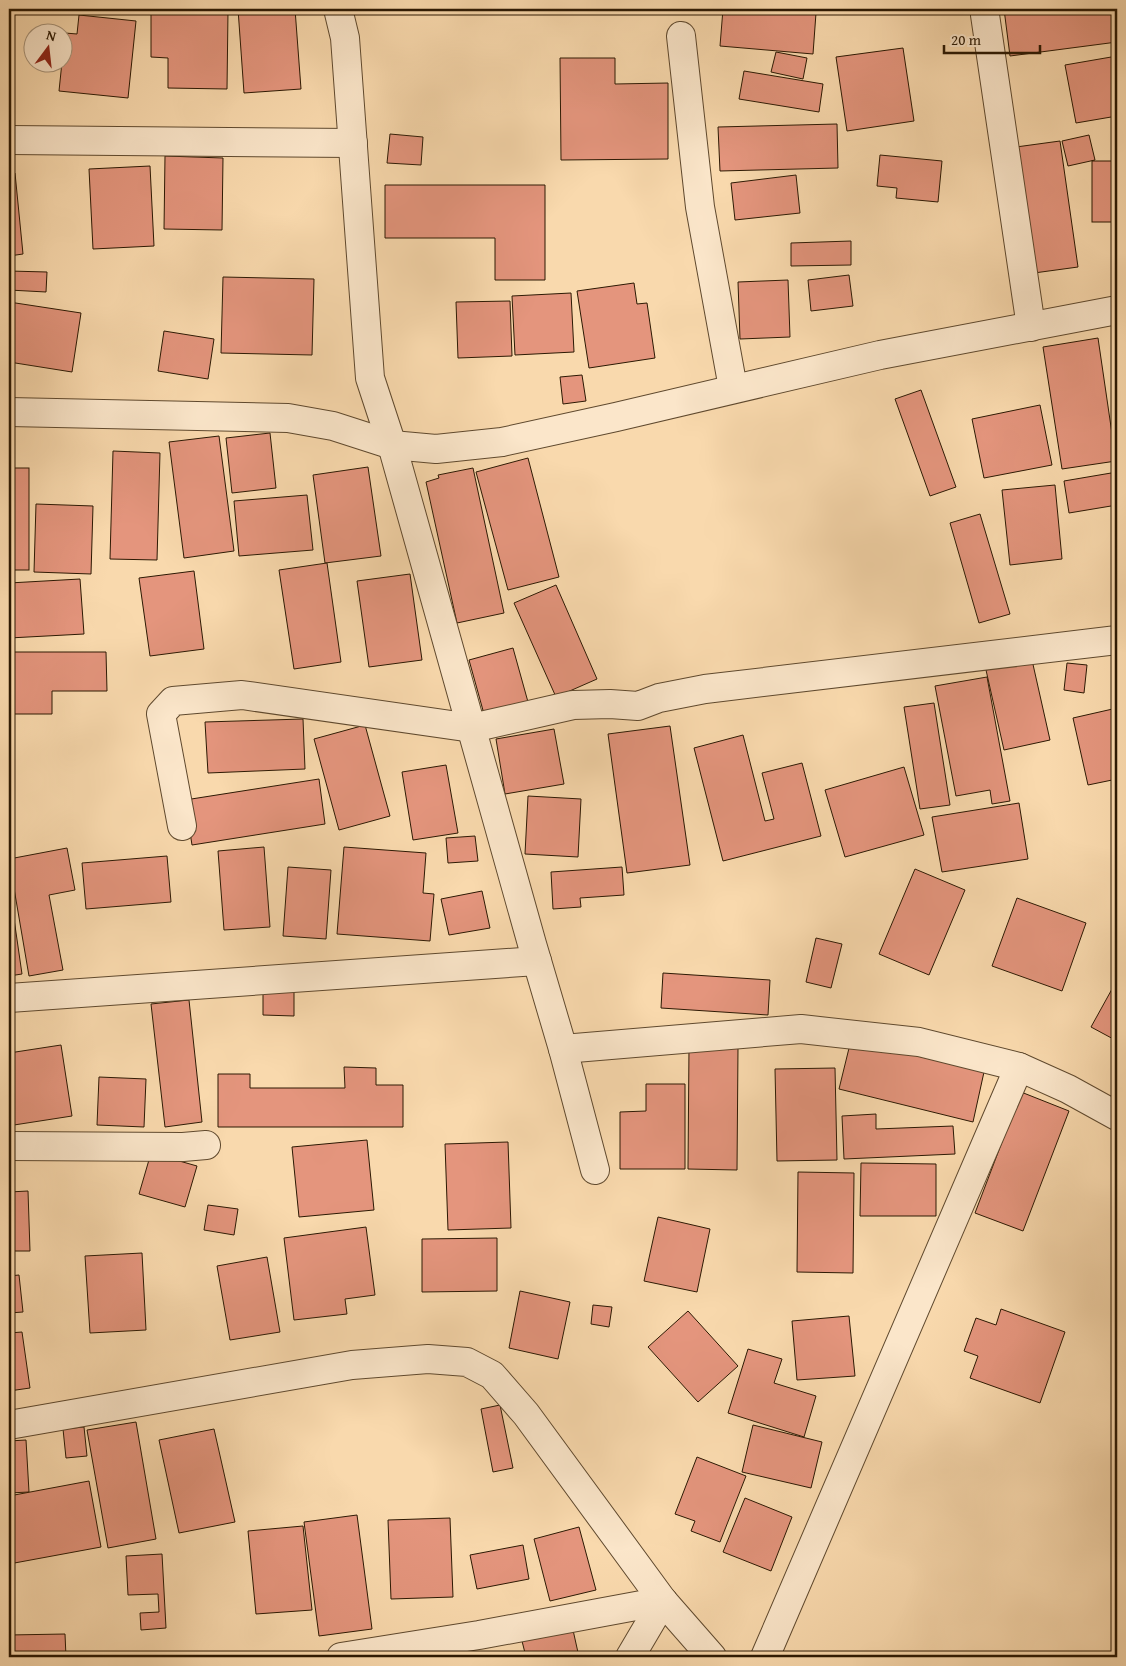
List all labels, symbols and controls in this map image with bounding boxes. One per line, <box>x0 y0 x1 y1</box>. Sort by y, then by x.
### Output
north arrow <box>22 22 72 72</box>
scale bar <box>944 22 1040 54</box>
text: N <box>44 25 59 46</box>
text: 20 m <box>951 29 982 50</box>

